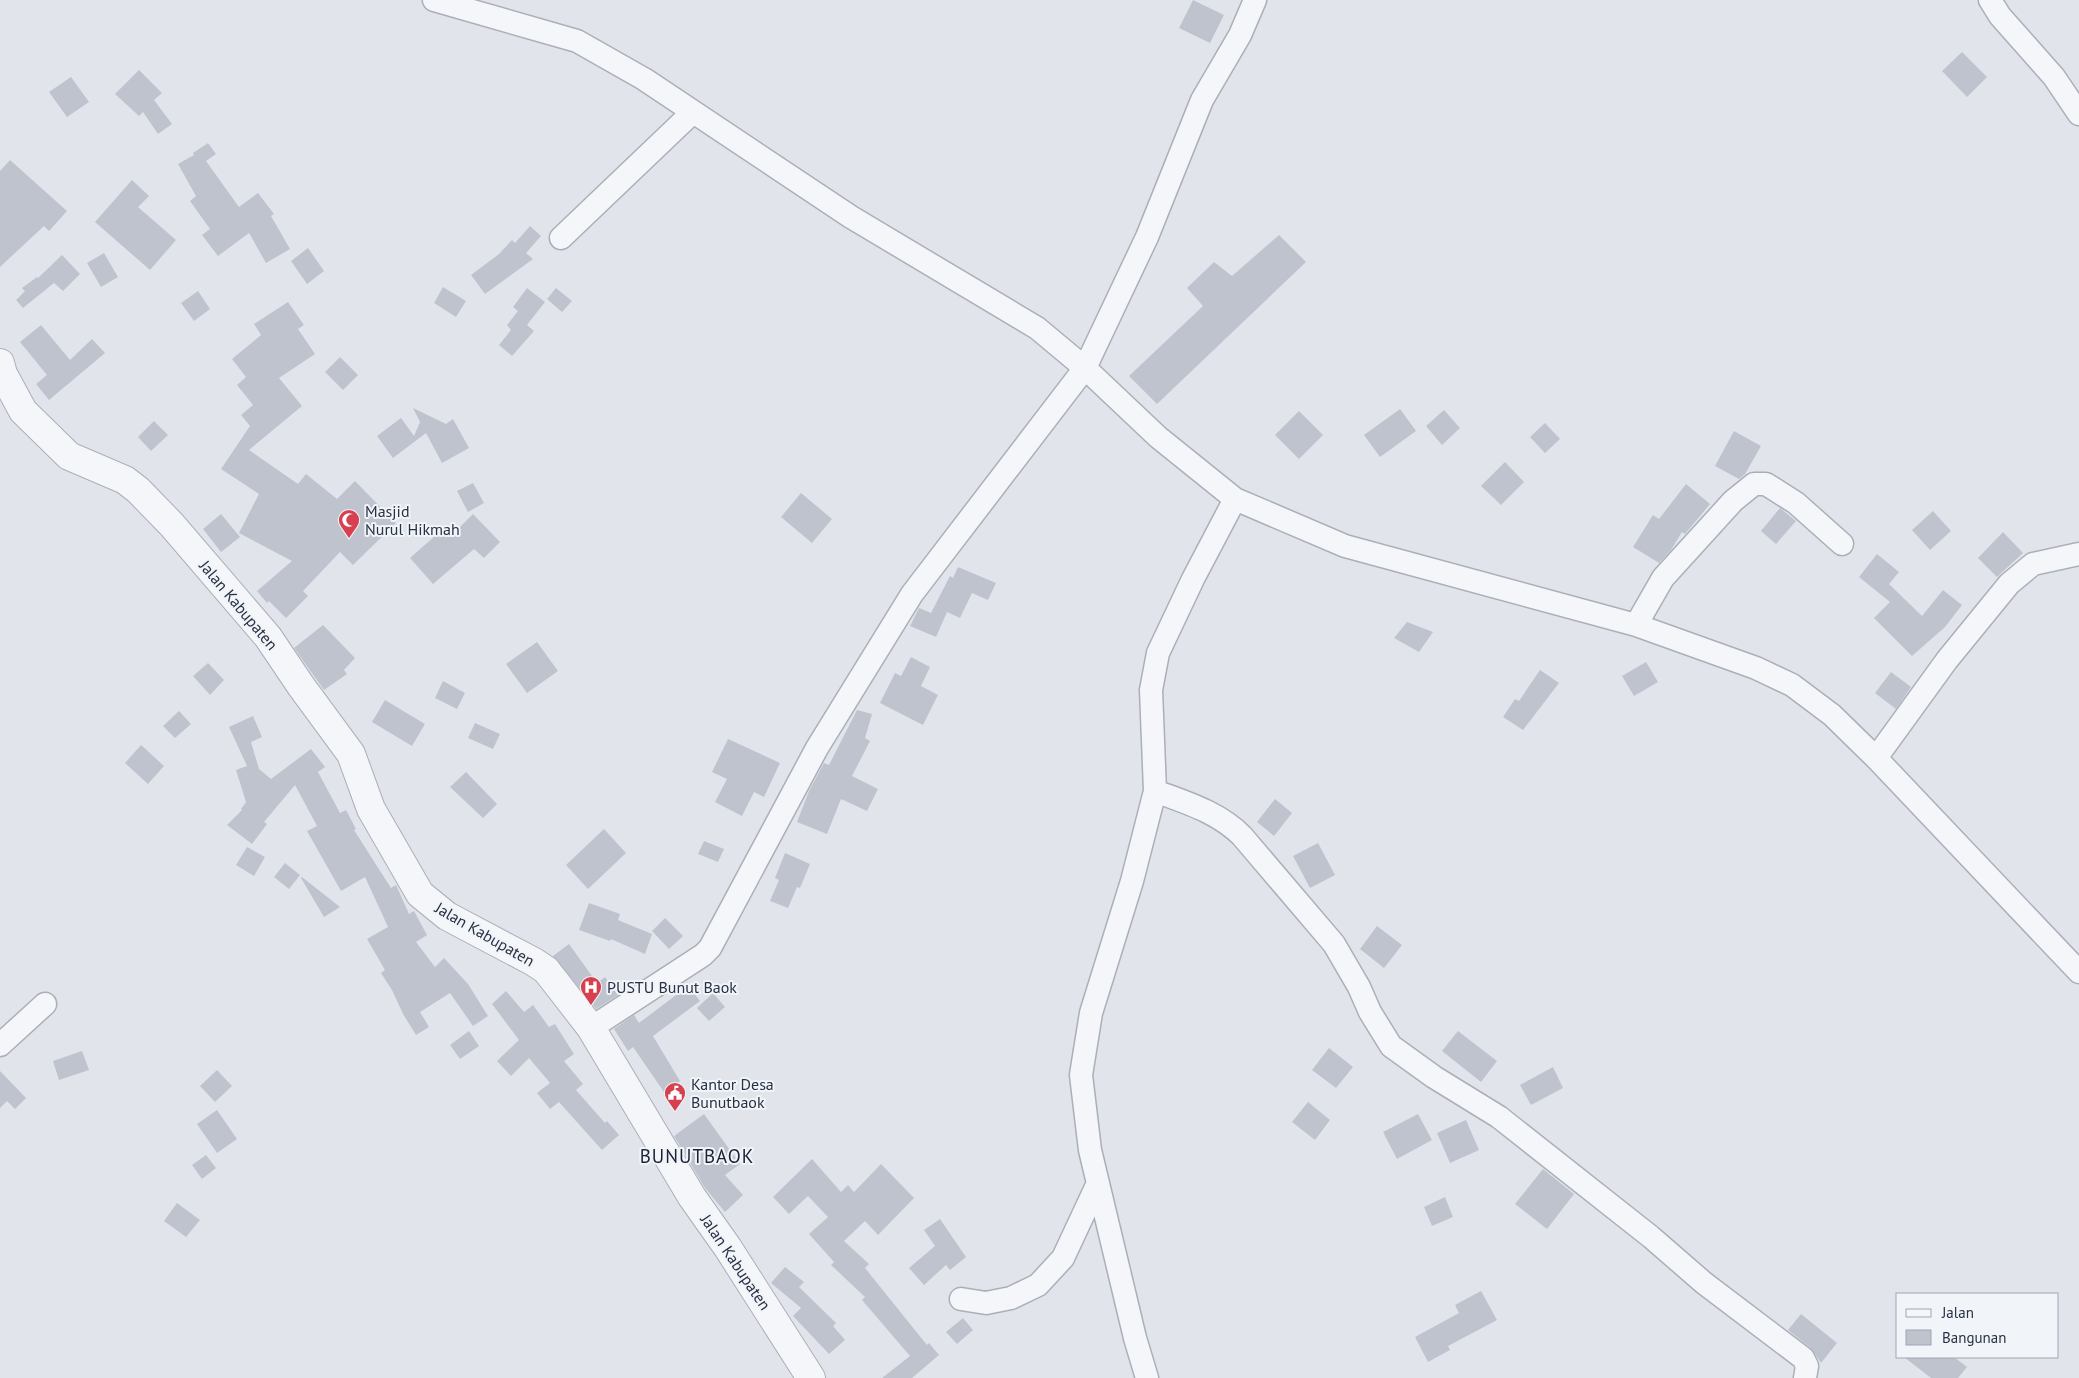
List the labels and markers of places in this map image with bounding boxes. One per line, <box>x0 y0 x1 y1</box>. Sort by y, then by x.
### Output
place label: Masjid Nurul Hikmah <box>365 501 460 539</box>
mosque icon: Masjid Nurul Hikmah <box>337 508 361 539</box>
hospital icon: PUSTU Bunut Baok <box>579 975 603 1006</box>
place label: PUSTU Bunut Baok <box>607 977 737 997</box>
place label: Kantor Desa Bunutbaok <box>691 1074 774 1112</box>
public building icon: Kantor Desa Bunutbaok <box>663 1081 687 1112</box>

